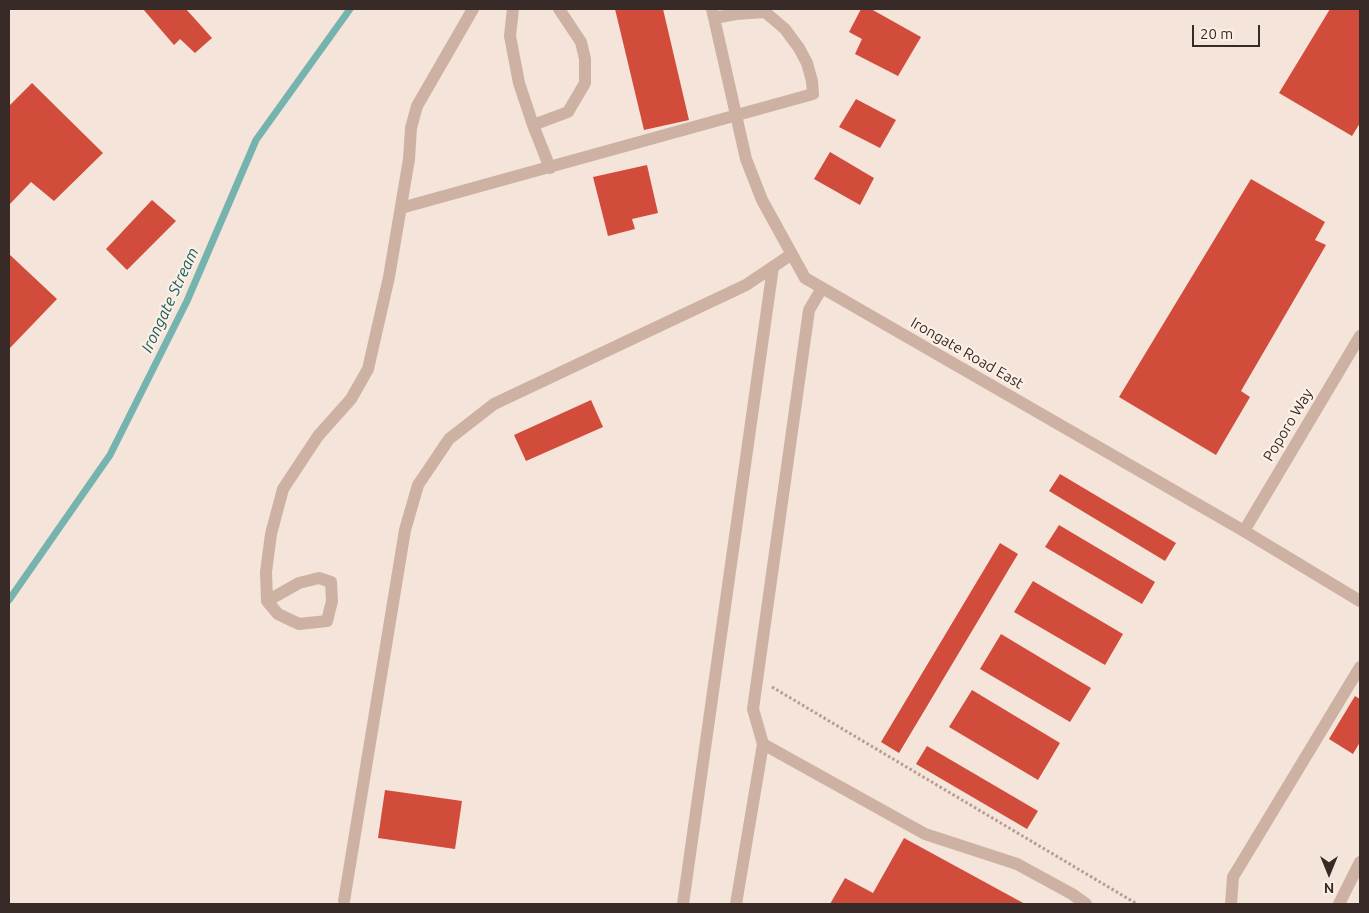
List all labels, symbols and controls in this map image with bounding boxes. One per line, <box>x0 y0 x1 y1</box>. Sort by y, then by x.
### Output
scale bar <box>1194 15 1262 47</box>
text: 20 m <box>1200 25 1233 42</box>
water label: Irongate Stream <box>137 244 203 356</box>
street label: Irongate Road East <box>907 313 1027 393</box>
street label: Poporo Way <box>1259 385 1317 465</box>
north arrow <box>1304 848 1354 898</box>
text: N <box>1324 880 1334 896</box>

